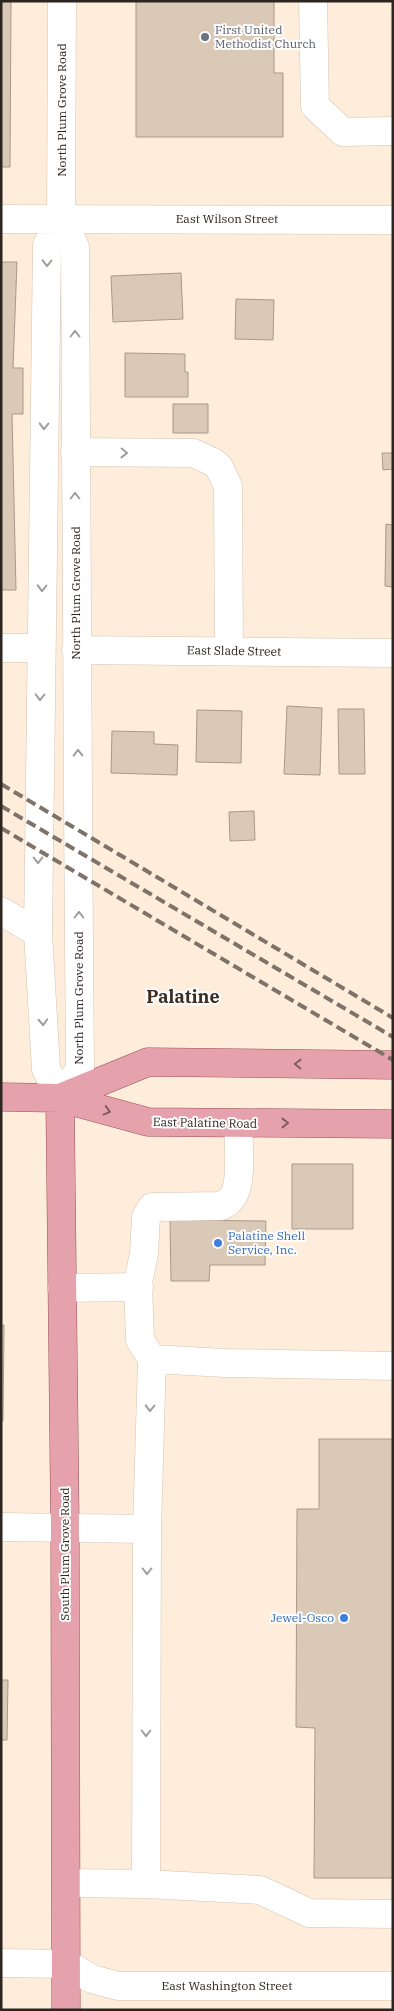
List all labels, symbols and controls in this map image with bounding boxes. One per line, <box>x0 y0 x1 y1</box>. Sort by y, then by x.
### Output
place label: First United Methodist Church <box>215 22 317 51</box>
marker: First United Methodist Church <box>199 31 211 43</box>
street label: North Plum Grove Road <box>54 43 69 177</box>
street label: East Wilson Street <box>176 211 278 226</box>
one-way arrow <box>42 260 52 268</box>
one-way arrow <box>70 329 80 337</box>
one-way arrow <box>39 422 50 430</box>
one-way arrow <box>120 447 128 458</box>
one-way arrow <box>70 492 80 500</box>
street label: North Plum Grove Road <box>68 526 83 660</box>
one-way arrow <box>37 585 47 593</box>
street label: East Slade Street <box>187 642 281 659</box>
one-way arrow <box>35 694 45 701</box>
one-way arrow <box>73 749 83 756</box>
one-way arrow <box>33 856 44 864</box>
one-way arrow <box>73 911 84 919</box>
street label: North Plum Grove Road <box>71 931 86 1065</box>
district label: Palatine <box>146 985 220 1008</box>
one-way arrow <box>38 1018 49 1026</box>
one-way arrow <box>294 1059 302 1069</box>
one-way arrow <box>102 1105 111 1116</box>
street label: East Palatine Road <box>153 1114 257 1131</box>
one-way arrow <box>282 1118 289 1128</box>
place label: Palatine Shell Service, Inc. <box>228 1228 305 1257</box>
marker: Palatine Shell Service, Inc. <box>212 1237 224 1249</box>
one-way arrow <box>145 1404 156 1412</box>
street label: South Plum Grove Road <box>57 1487 72 1621</box>
one-way arrow <box>142 1567 152 1575</box>
place label: Jewel-Osco <box>271 1610 334 1625</box>
marker: Jewel-Osco <box>338 1612 350 1624</box>
one-way arrow <box>141 1729 152 1737</box>
street label: East Washington Street <box>162 1978 292 1993</box>

